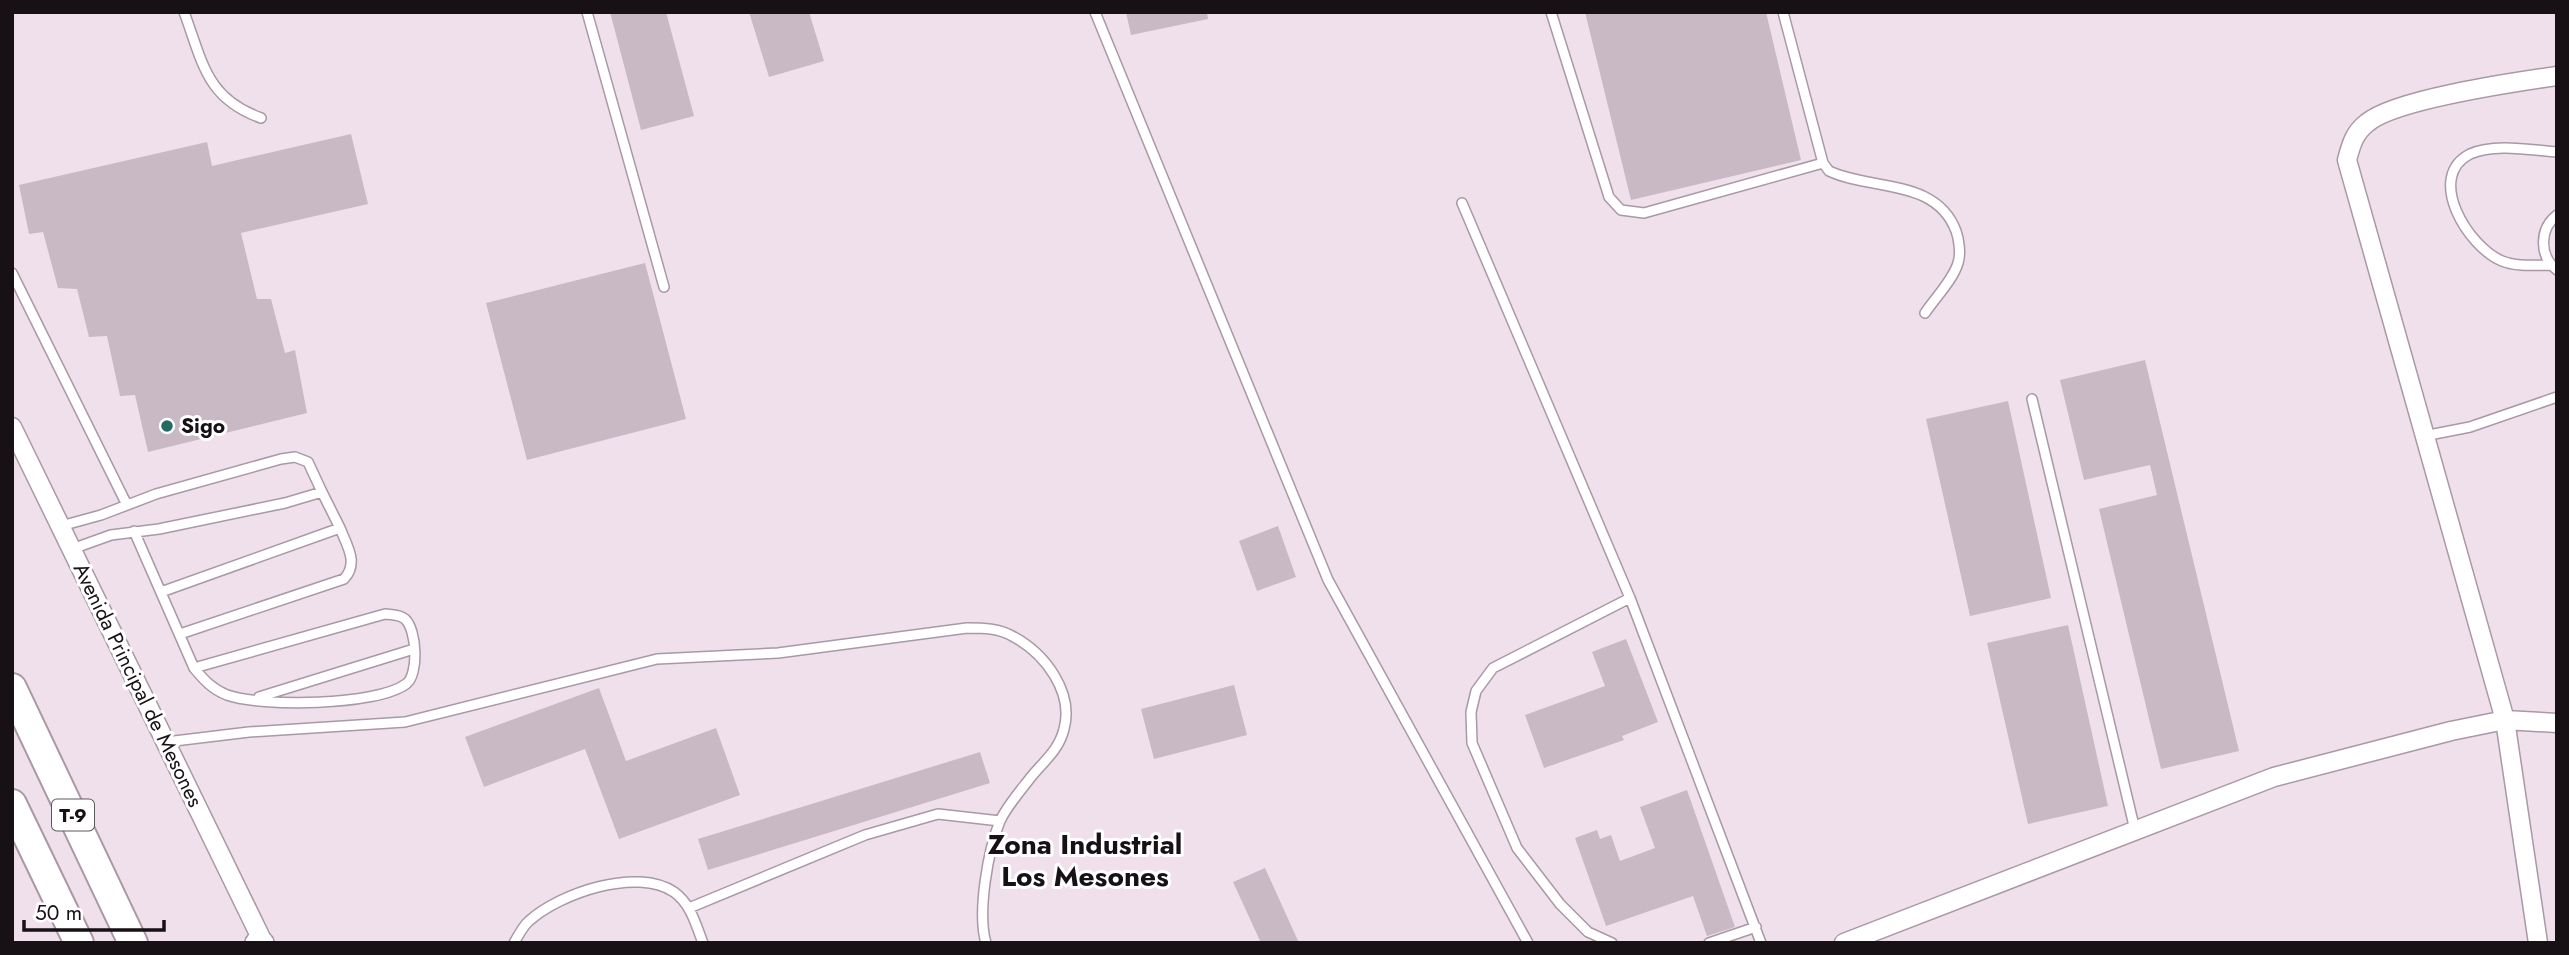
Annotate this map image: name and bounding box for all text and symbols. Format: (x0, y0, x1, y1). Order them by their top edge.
place label: Sigo (181, 411, 225, 441)
marker: Sigo (159, 418, 175, 434)
street label: Avenida Principal de Mesones (66, 558, 210, 812)
road number: T-9 (52, 800, 94, 830)
district label: Zona Industrial Los Mesones (988, 824, 1182, 897)
scale bar (24, 888, 164, 932)
text: 50 m (35, 898, 82, 928)

